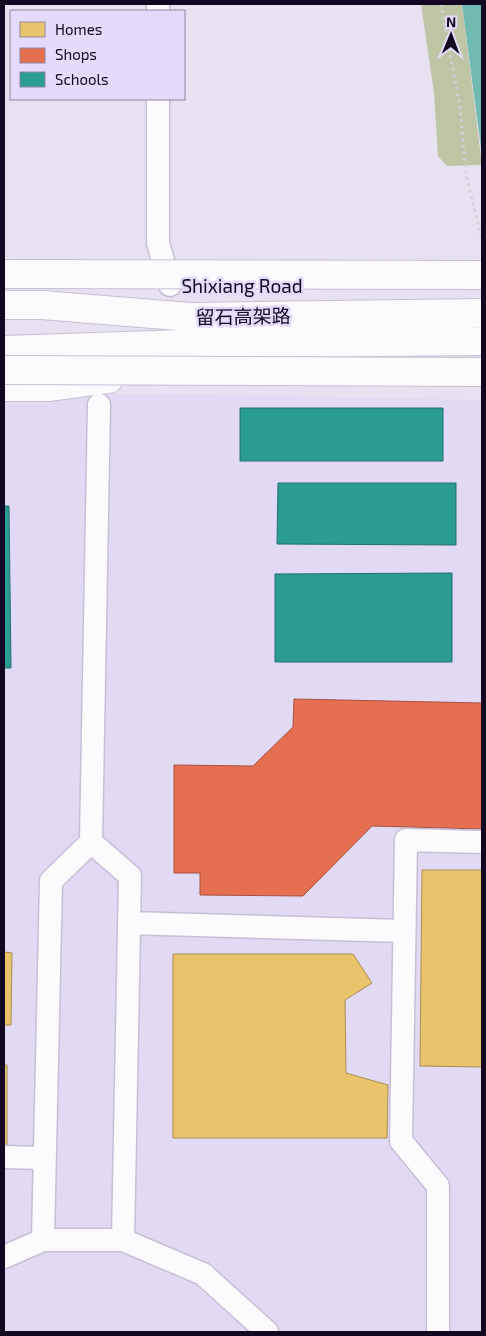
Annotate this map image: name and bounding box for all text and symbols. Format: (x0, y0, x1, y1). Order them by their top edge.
legend (10, 10, 185, 100)
north arrow (426, 10, 476, 60)
text: N (446, 13, 456, 30)
text: Homes (55, 20, 102, 38)
text: Shops (55, 45, 97, 63)
text: Schools (55, 70, 109, 88)
street label: Shixiang Road (181, 274, 303, 297)
street label: 留石高架路 (195, 304, 291, 328)

